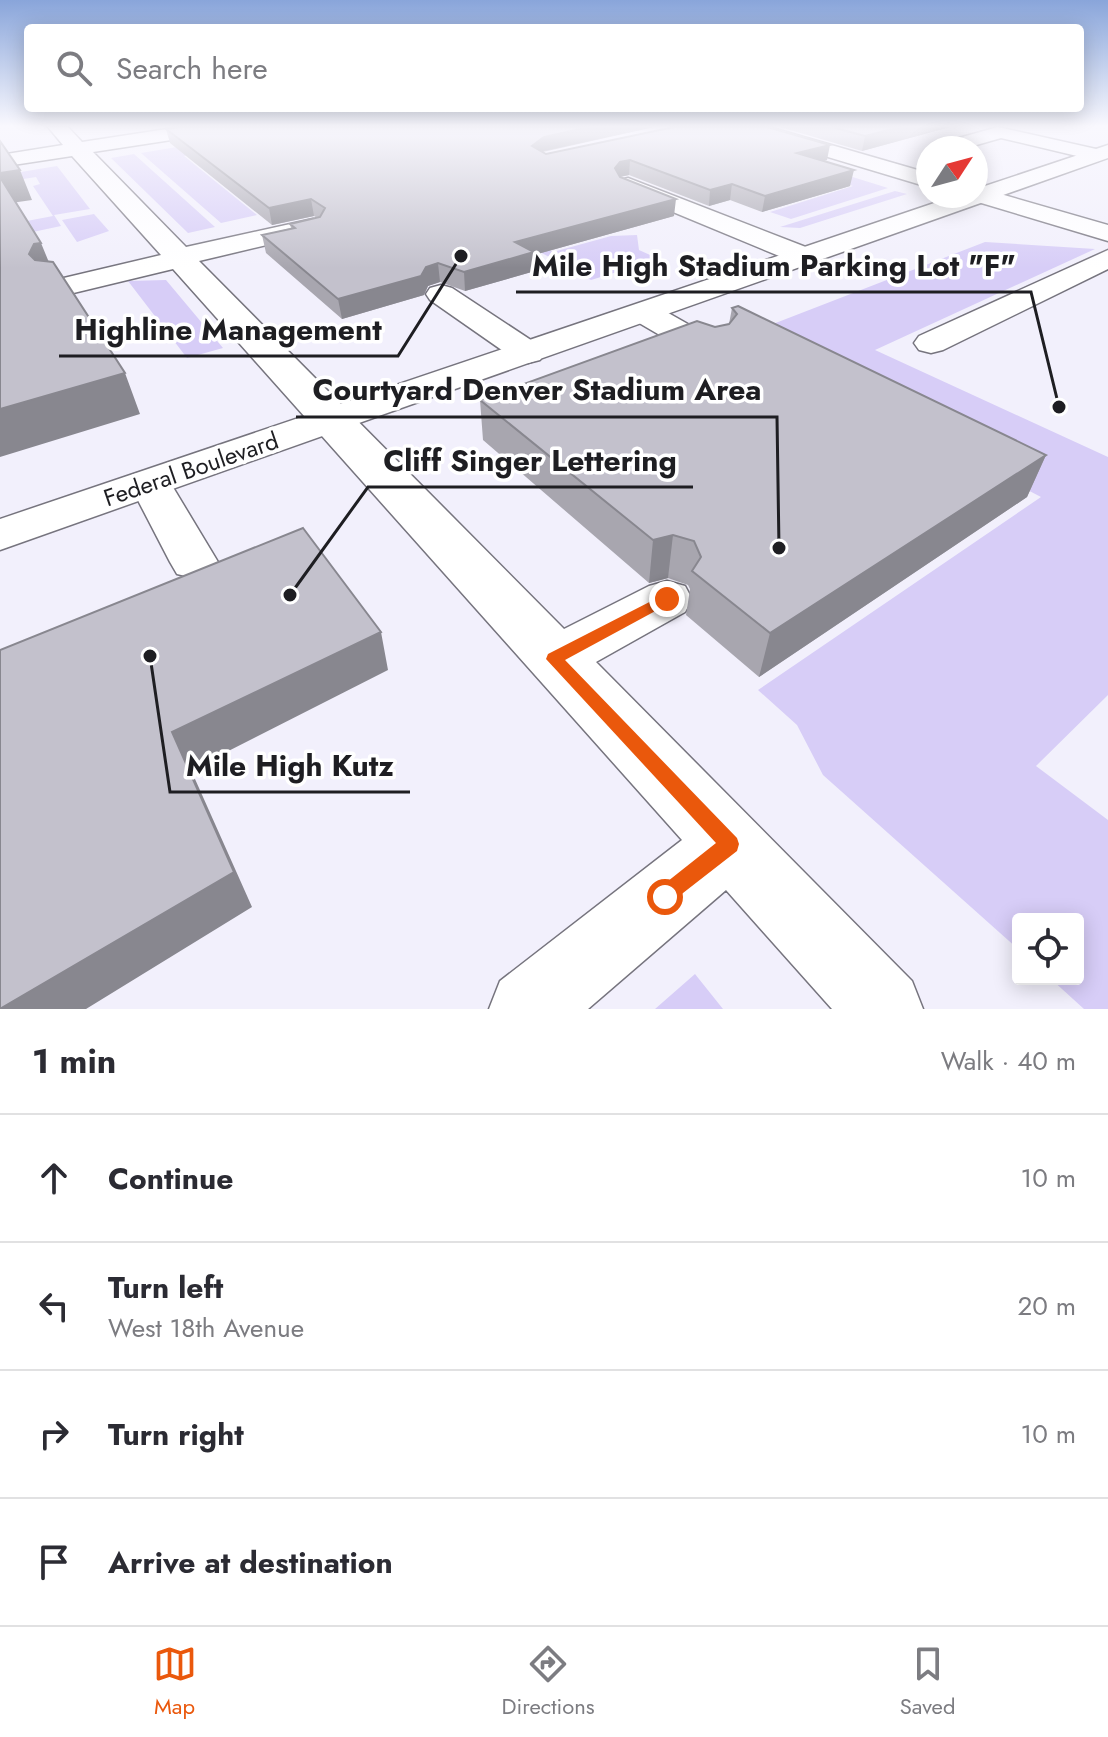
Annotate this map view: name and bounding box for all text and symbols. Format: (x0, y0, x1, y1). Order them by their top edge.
search box (24, 24, 1084, 112)
icon: search (52, 46, 96, 90)
text: Search here (116, 47, 268, 90)
north arrow (916, 136, 988, 208)
callout: Mile High Stadium Parking Lot "F" (516, 238, 1031, 292)
text: Mile High Stadium Parking Lot "F" (532, 244, 1016, 287)
callout: Highline Management (59, 302, 398, 356)
text: Highline Management (74, 308, 382, 351)
callout: Courtyard Denver Stadium Area (296, 363, 777, 417)
text: Courtyard Denver Stadium Area (312, 368, 762, 411)
street label: Federal Boulevard (99, 423, 283, 515)
callout: Cliff Singer Lettering (368, 433, 693, 487)
text: Cliff Singer Lettering (383, 439, 677, 482)
route end (649, 581, 685, 617)
callout: Mile High Kutz (170, 738, 410, 792)
text: Mile High Kutz (186, 744, 394, 787)
route start (647, 879, 683, 915)
map controls (1012, 913, 1084, 985)
button: locate (1012, 913, 1084, 985)
text: 1 min (32, 1037, 116, 1086)
text: Walk · 40 m (941, 1042, 1076, 1080)
icon: ahead (32, 1156, 76, 1200)
text: Continue (108, 1157, 234, 1200)
text: 10 m (1021, 1159, 1076, 1197)
text: Turn left (108, 1266, 223, 1309)
icon: left (32, 1284, 76, 1328)
text: 20 m (1018, 1287, 1076, 1325)
text: West 18th Avenue (108, 1309, 304, 1347)
icon: right (32, 1412, 76, 1456)
text: Turn right (108, 1413, 244, 1456)
text: 10 m (1021, 1415, 1076, 1453)
icon: arrive (32, 1540, 76, 1584)
text: Arrive at destination (108, 1541, 393, 1584)
tab: Map (153, 1642, 197, 1722)
tab: Directions (502, 1642, 595, 1722)
tab: Saved (900, 1642, 955, 1722)

